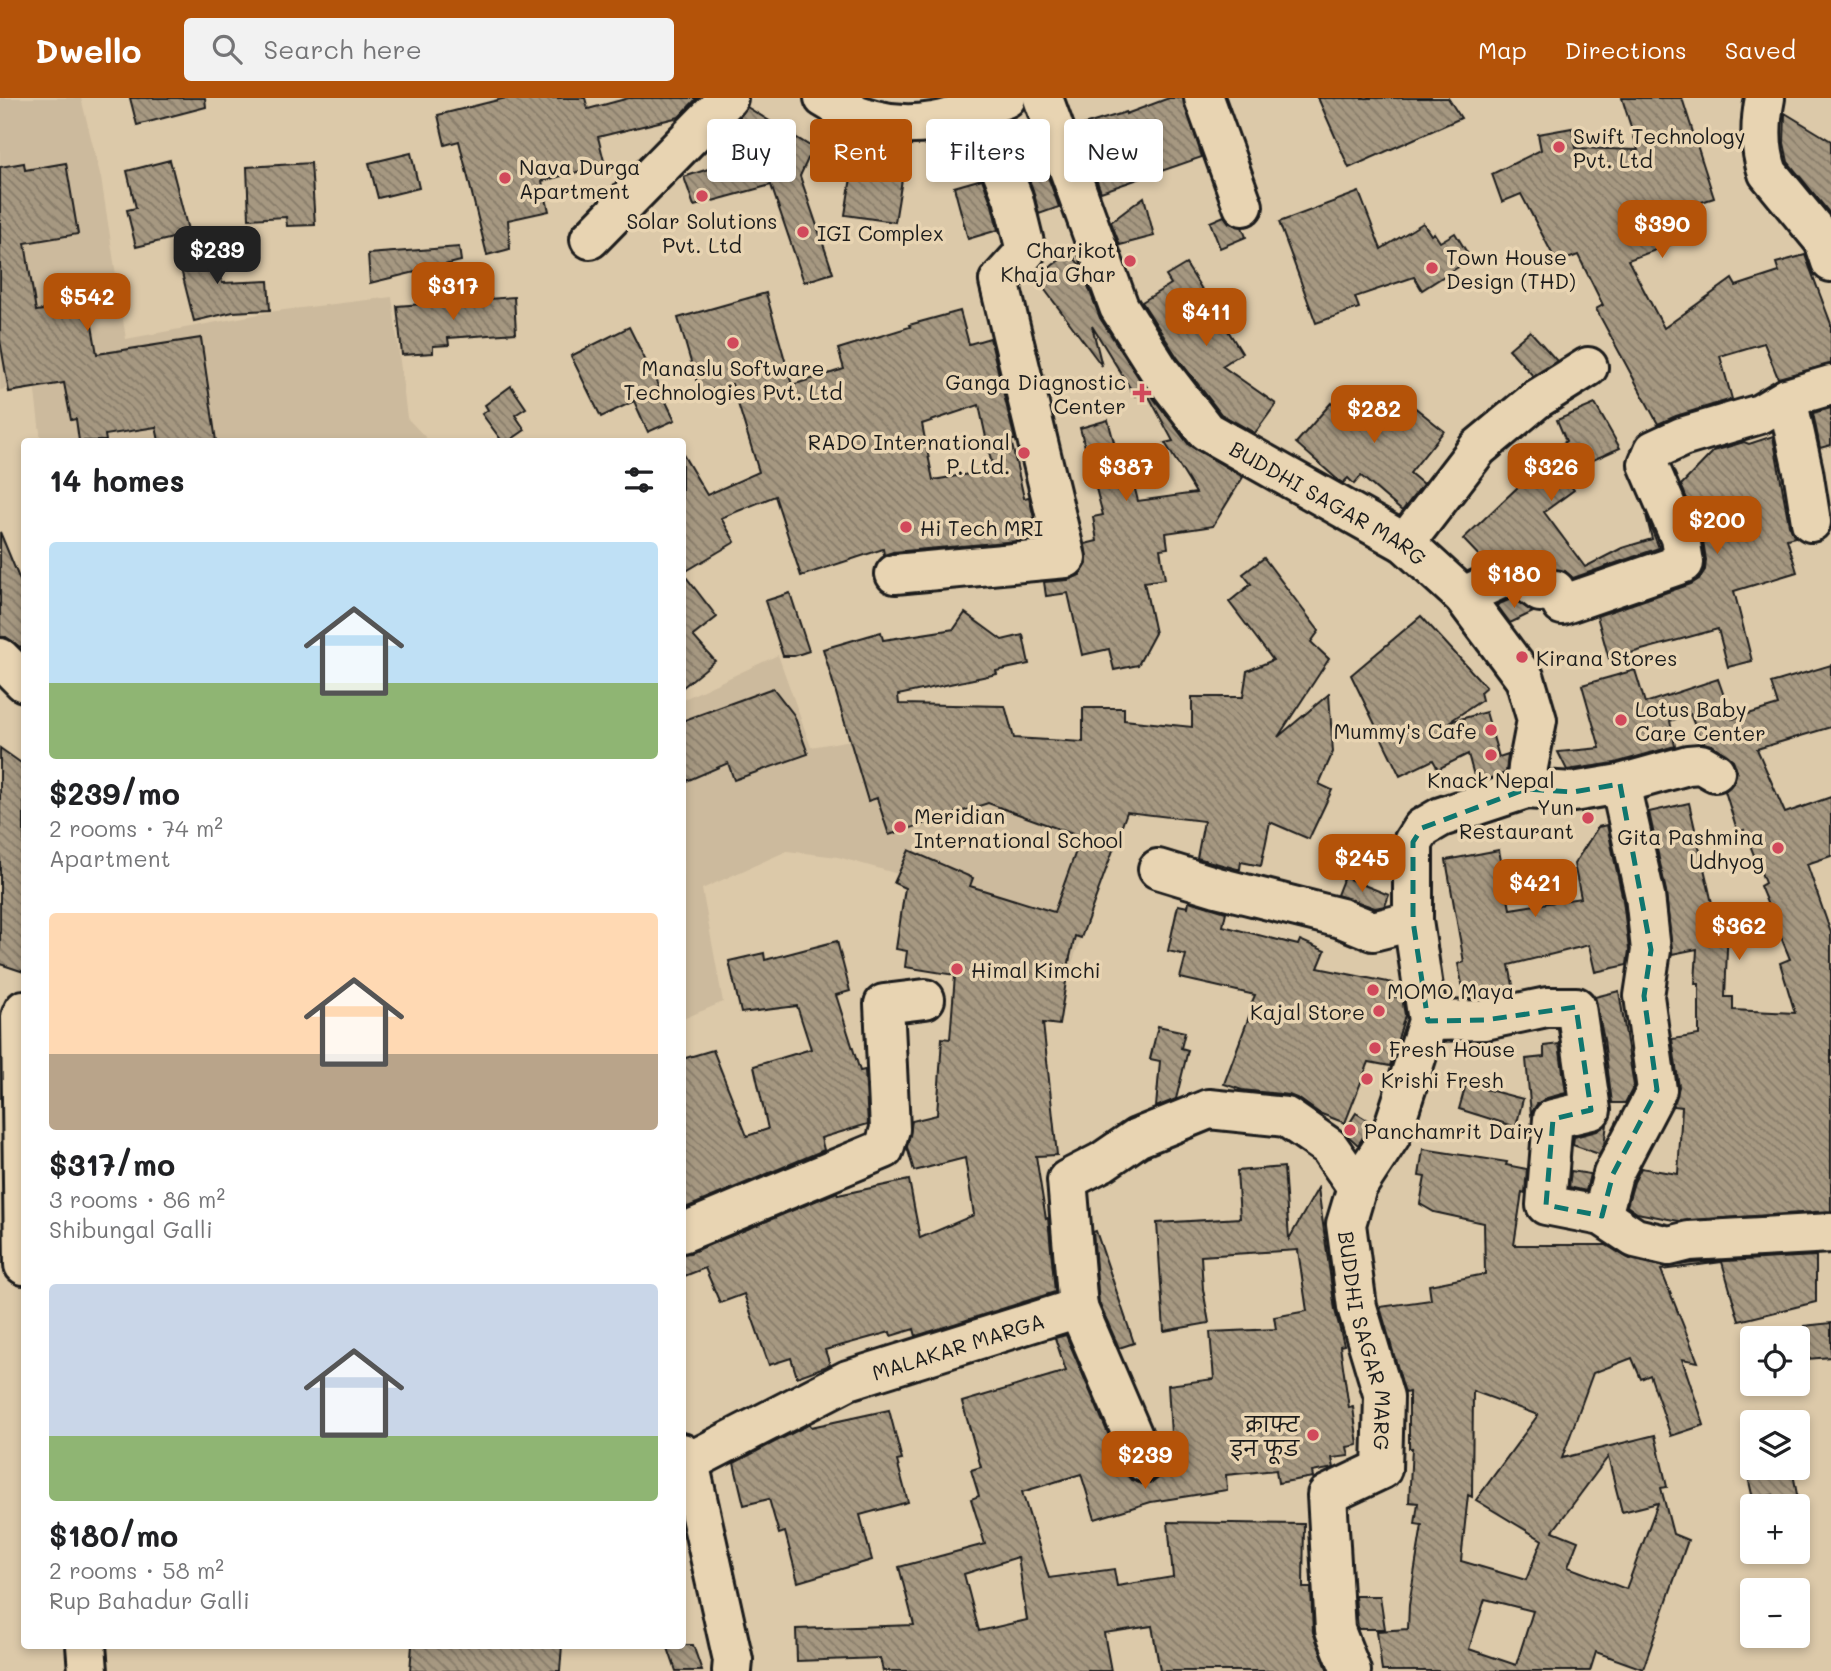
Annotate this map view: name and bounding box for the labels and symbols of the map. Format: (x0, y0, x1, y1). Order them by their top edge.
place label: Swift Technology Pvt. Ltd (1573, 122, 1746, 173)
marker: Swift Technology Pvt. Ltd (1551, 139, 1567, 155)
place label: Nava Durga Apartment (519, 153, 640, 204)
marker: Nava Durga Apartment (497, 170, 513, 186)
marker: Solar Solutions Pvt. Ltd (694, 188, 710, 204)
pin: $390 (1621, 200, 1703, 260)
place label: Solar Solutions Pvt. Ltd (627, 207, 777, 258)
place label: IGI Complex (817, 219, 944, 246)
marker: IGI Complex (795, 224, 811, 240)
pin: $239 (176, 226, 258, 286)
place label: Charikot Khaja Ghar (1000, 236, 1116, 287)
place label: Town House Design (THD) (1446, 243, 1576, 294)
marker: Charikot Khaja Ghar (1122, 253, 1138, 269)
marker: Town House Design (THD) (1424, 260, 1440, 276)
pin: $317 (412, 262, 494, 322)
pin: $542 (46, 274, 128, 333)
pin: $411 (1165, 288, 1247, 348)
marker: Manaslu Software Technologies Pvt. Ltd (725, 335, 741, 351)
place label: Manaslu Software Technologies Pvt. Ltd (624, 354, 842, 405)
place label: Ganga Diagnostic Center (945, 368, 1126, 419)
marker: Ganga Diagnostic Center (1132, 383, 1152, 403)
pin: $282 (1333, 386, 1415, 445)
place label: RADO International P. Ltd. (808, 428, 1010, 479)
street label: BUDDHI SAGAR MARG (1226, 434, 1433, 570)
pin: $387 (1085, 444, 1167, 503)
pin: $326 (1510, 444, 1592, 503)
marker: RADO International P. Ltd. (1016, 445, 1032, 461)
pin: $200 (1676, 496, 1758, 556)
place label: Hi Tech MRI (920, 514, 1043, 541)
marker: Hi Tech MRI (898, 519, 914, 535)
pin: $180 (1473, 550, 1555, 610)
place label: Kirana Stores (1536, 644, 1678, 671)
marker: Kirana Stores (1514, 649, 1530, 665)
place label: Lotus Baby Care Center (1635, 695, 1766, 746)
marker: Lotus Baby Care Center (1613, 712, 1629, 728)
place label: Mummy's Cafe (1334, 717, 1477, 744)
marker: Mummy's Cafe (1483, 722, 1499, 738)
marker: Knack Nepal (1483, 747, 1499, 763)
place label: Knack Nepal (1427, 766, 1555, 793)
place label: Yun Restaurant (1459, 793, 1574, 844)
place label: Meridian International School (914, 802, 1123, 853)
marker: Yun Restaurant (1580, 810, 1596, 826)
marker: Meridian International School (892, 819, 908, 835)
place label: Gita Pashmina Udhyog (1617, 823, 1764, 874)
pin: $245 (1321, 834, 1403, 894)
marker: Gita Pashmina Udhyog (1770, 840, 1786, 856)
pin: $421 (1494, 860, 1576, 919)
pin: $362 (1698, 902, 1780, 962)
place label: Himal Kimchi (971, 956, 1101, 983)
marker: Himal Kimchi (949, 961, 965, 977)
place label: MOMO Maya (1387, 977, 1514, 1004)
marker: MOMO Maya (1365, 982, 1381, 998)
place label: Kajal Store (1250, 998, 1365, 1025)
marker: Kajal Store (1371, 1003, 1387, 1019)
place label: Fresh House (1389, 1035, 1515, 1062)
marker: Fresh House (1367, 1040, 1383, 1056)
place label: Krishi Fresh (1381, 1066, 1503, 1093)
marker: Krishi Fresh (1359, 1071, 1375, 1087)
place label: Panchamrit Dairy (1364, 1117, 1544, 1144)
marker: Panchamrit Dairy (1342, 1122, 1358, 1138)
street label: BUDDHI SAGAR MARG (1334, 1229, 1398, 1451)
street label: MALAKAR MARGA (868, 1306, 1047, 1385)
place label: क्राफ्ट इन फूड (1230, 1410, 1300, 1465)
marker: क्राफ्ट इन फूड (1305, 1427, 1321, 1443)
pin: $239 (1104, 1432, 1186, 1491)

